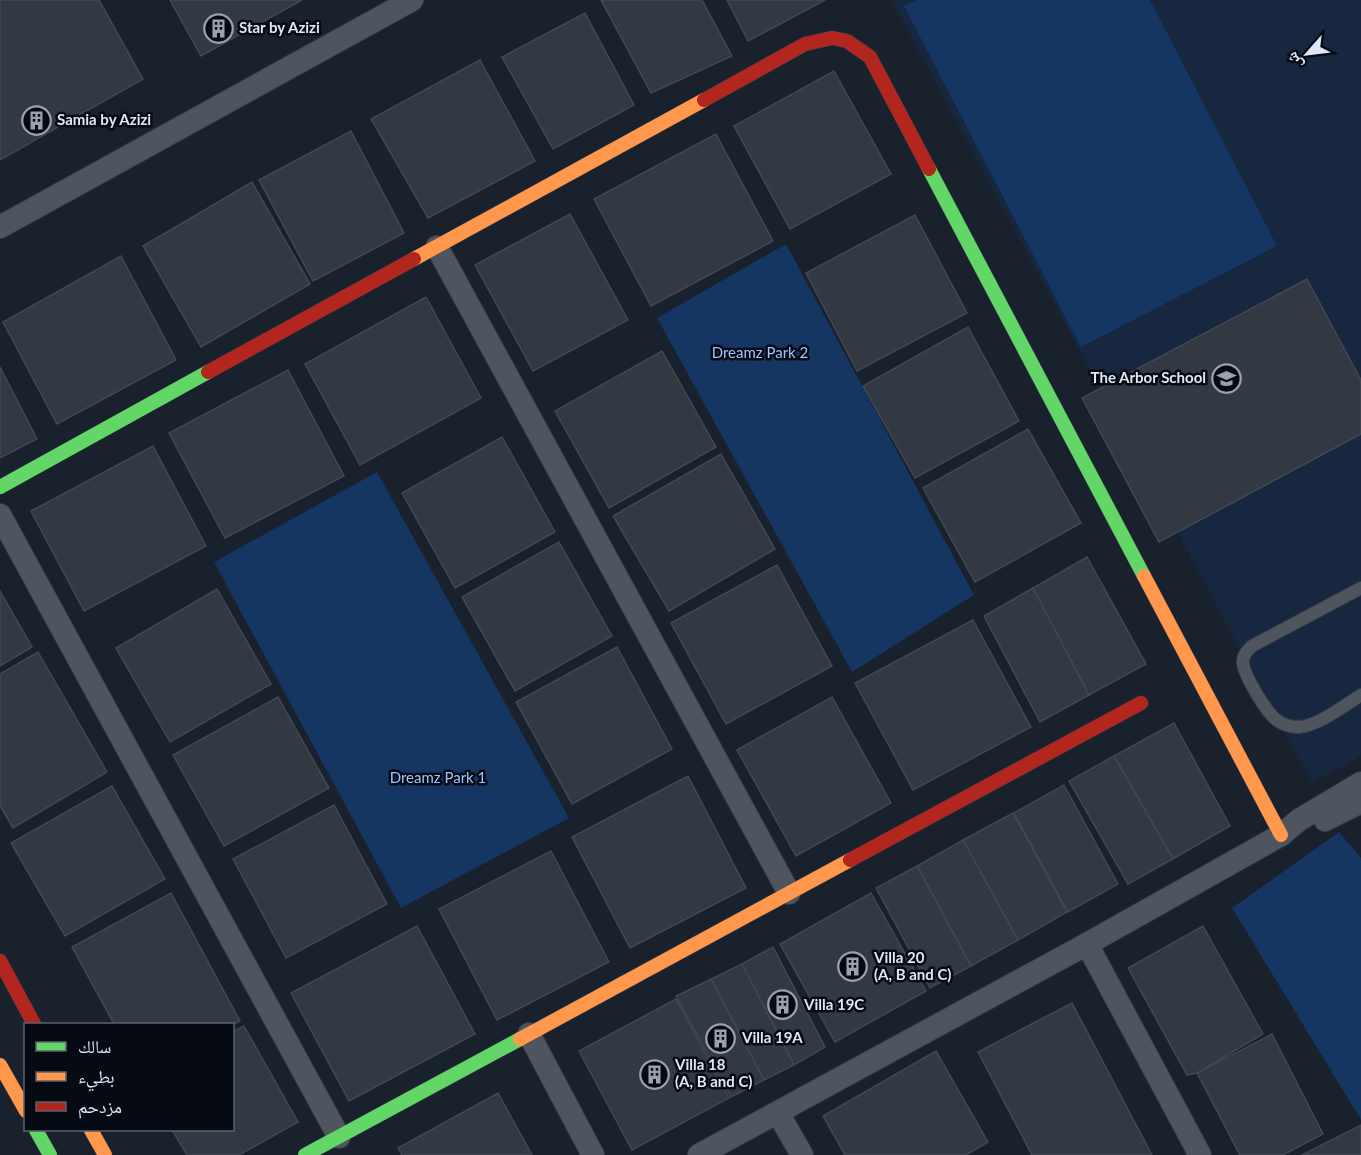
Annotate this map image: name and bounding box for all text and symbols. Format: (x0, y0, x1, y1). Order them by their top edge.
building icon: Star by Azizi (202, 12, 234, 44)
place label: Star by Azizi (239, 18, 320, 36)
north arrow (1277, 24, 1337, 84)
text: ش (1281, 49, 1307, 73)
building icon: Samia by Azizi (20, 104, 52, 136)
place label: Samia by Azizi (57, 110, 151, 128)
park label: Dreamz Park 2 (712, 343, 808, 361)
school or university icon: The Arbor School (1211, 362, 1243, 394)
place label: The Arbor School (1091, 368, 1206, 386)
park label: Dreamz Park 1 (390, 768, 486, 786)
place label: Villa 20 (A, B and C) (873, 948, 951, 983)
building icon: Villa 20 (A, B and C) (837, 951, 869, 983)
building icon: Villa 19C (767, 989, 799, 1021)
place label: Villa 19C (803, 995, 864, 1013)
building icon: Villa 19A (705, 1022, 737, 1054)
legend (24, 1023, 234, 1131)
place label: Villa 19A (741, 1028, 803, 1046)
text: سالك (78, 1035, 111, 1057)
place label: Villa 18 (A, B and C) (674, 1055, 752, 1090)
building icon: Villa 18 (A, B and C) (638, 1058, 670, 1090)
text: بطيء (78, 1065, 115, 1092)
text: مزدحم (78, 1095, 122, 1119)

